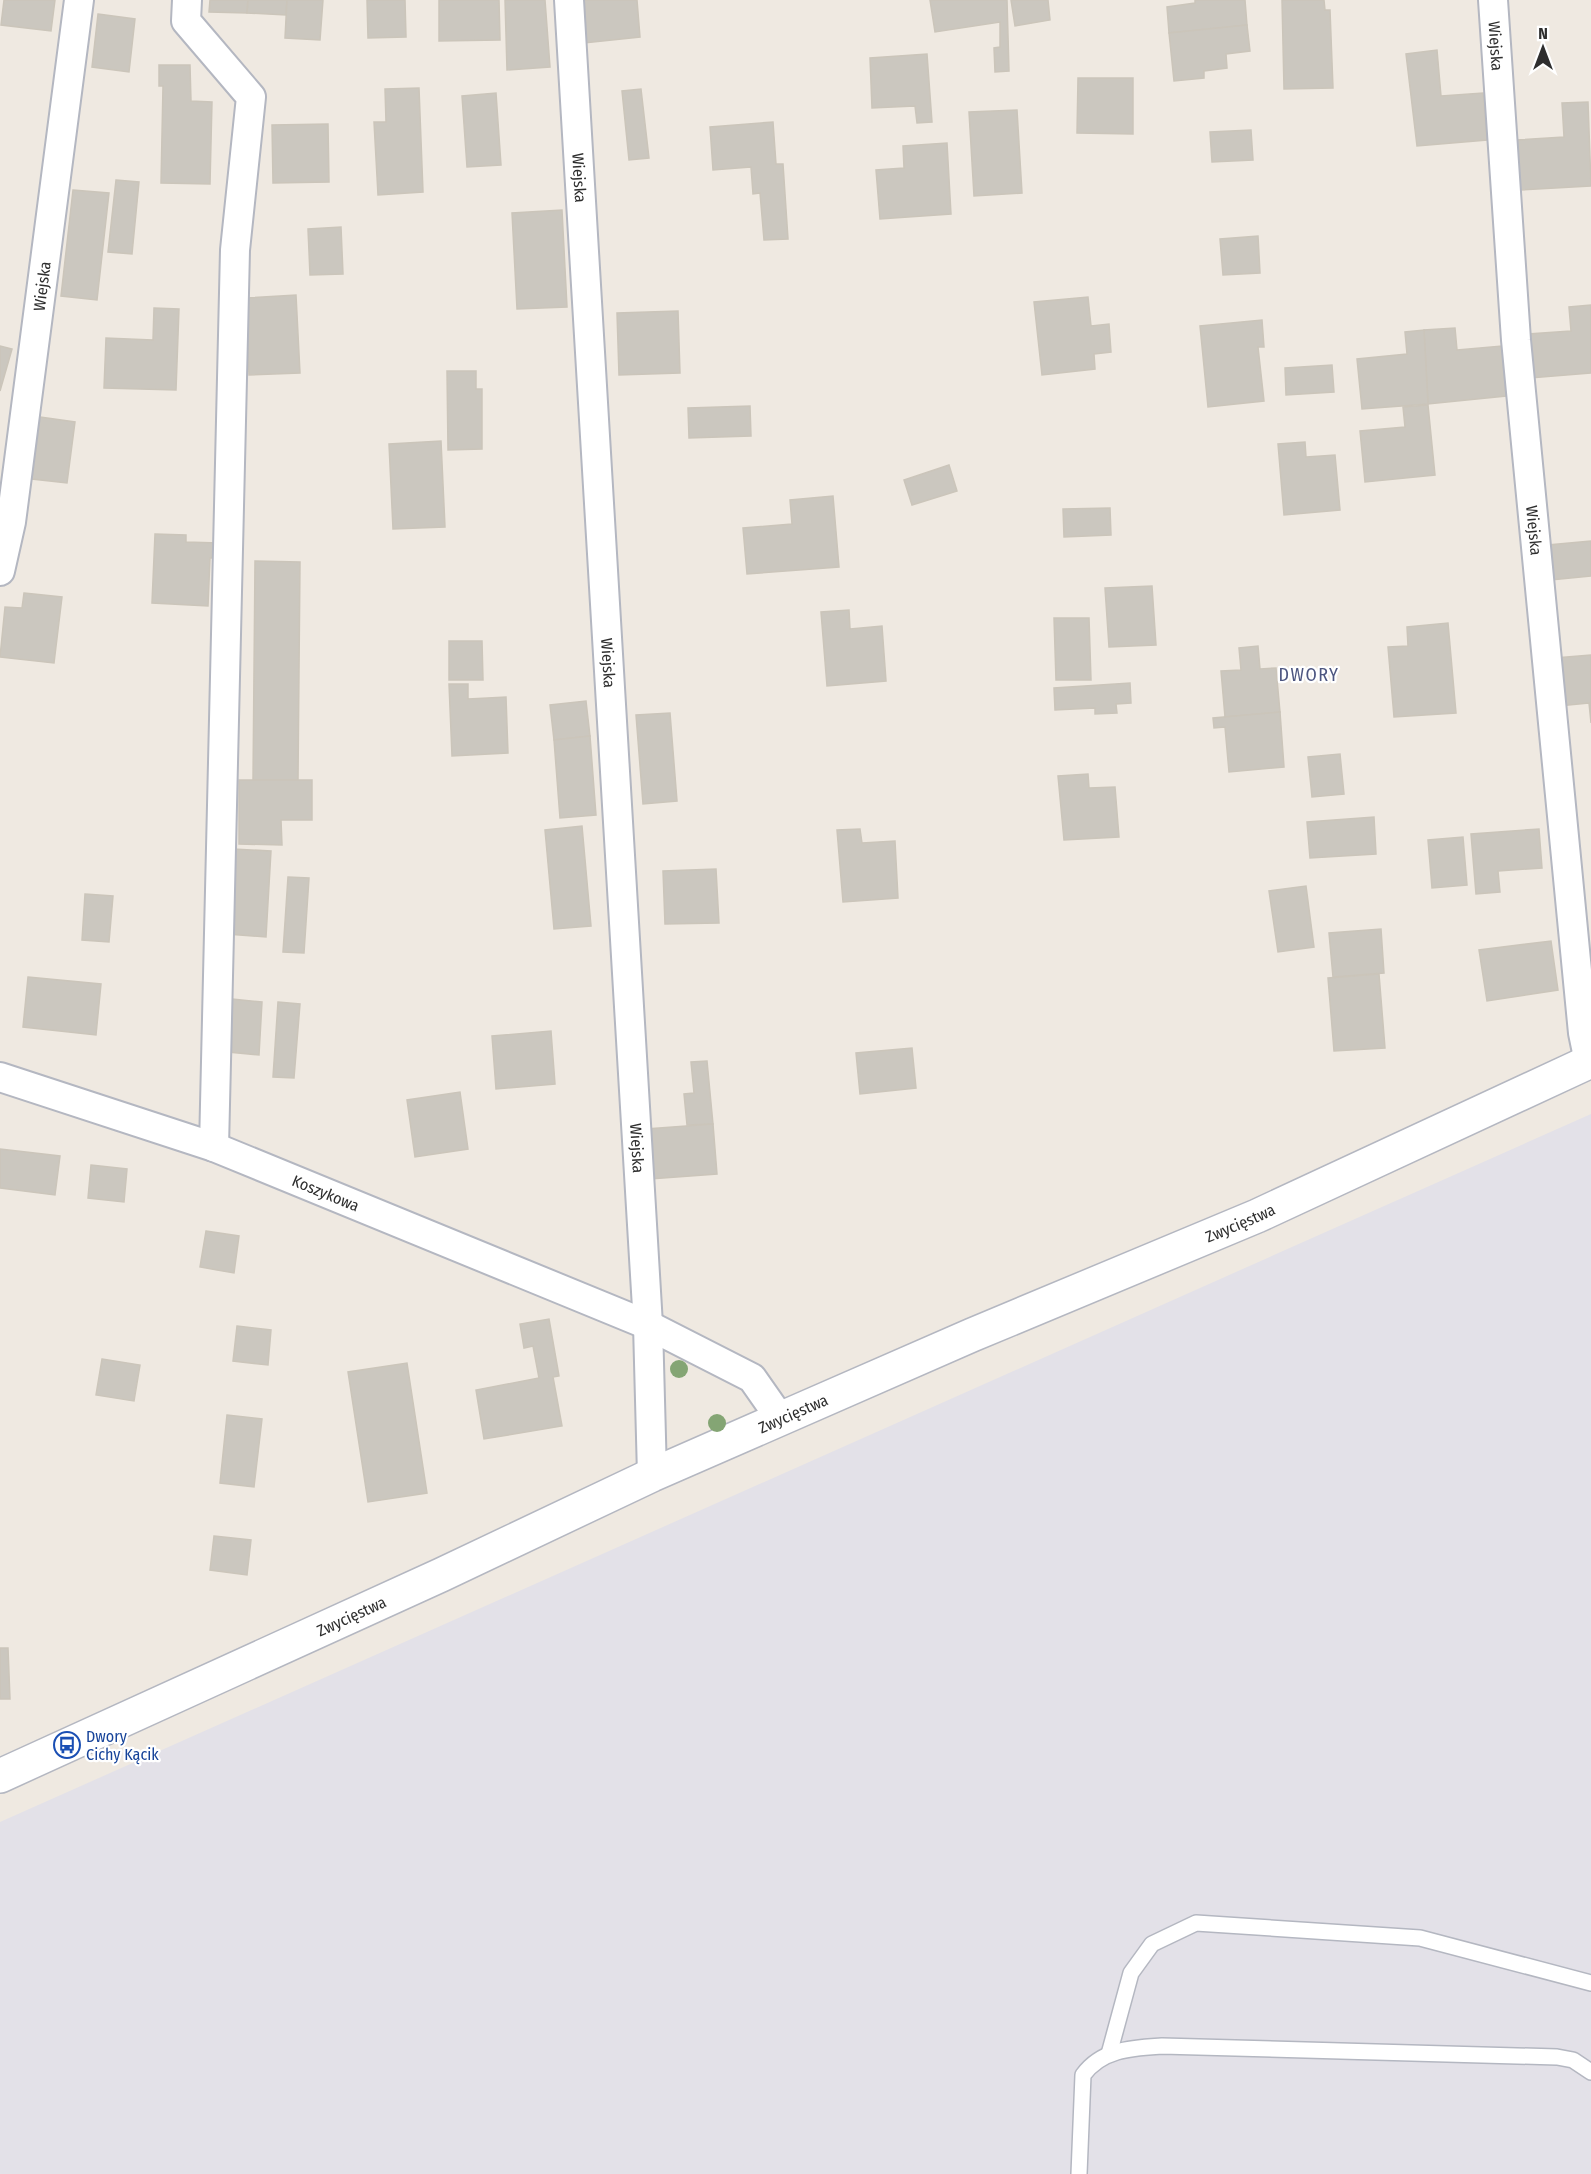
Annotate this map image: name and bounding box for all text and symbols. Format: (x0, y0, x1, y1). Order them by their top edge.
north arrow (1513, 18, 1573, 78)
street label: Wiejska (1485, 20, 1507, 72)
text: N (1538, 24, 1548, 43)
street label: Wiejska (569, 152, 591, 203)
street label: Wiejska (29, 260, 54, 312)
street label: Wiejska (1523, 505, 1546, 556)
street label: Wiejska (598, 637, 619, 688)
district label: DWORY (1278, 664, 1340, 686)
street label: Wiejska (626, 1122, 648, 1174)
street label: Koszykowa (289, 1171, 362, 1215)
street label: Zwycięstwa (1202, 1199, 1278, 1246)
street label: Zwycięstwa (755, 1390, 831, 1437)
street label: Zwycięstwa (314, 1592, 389, 1640)
place label: Dwory Cichy Kącik (86, 1727, 159, 1765)
bus stop icon: Dwory Cichy Kącik (52, 1730, 82, 1760)

